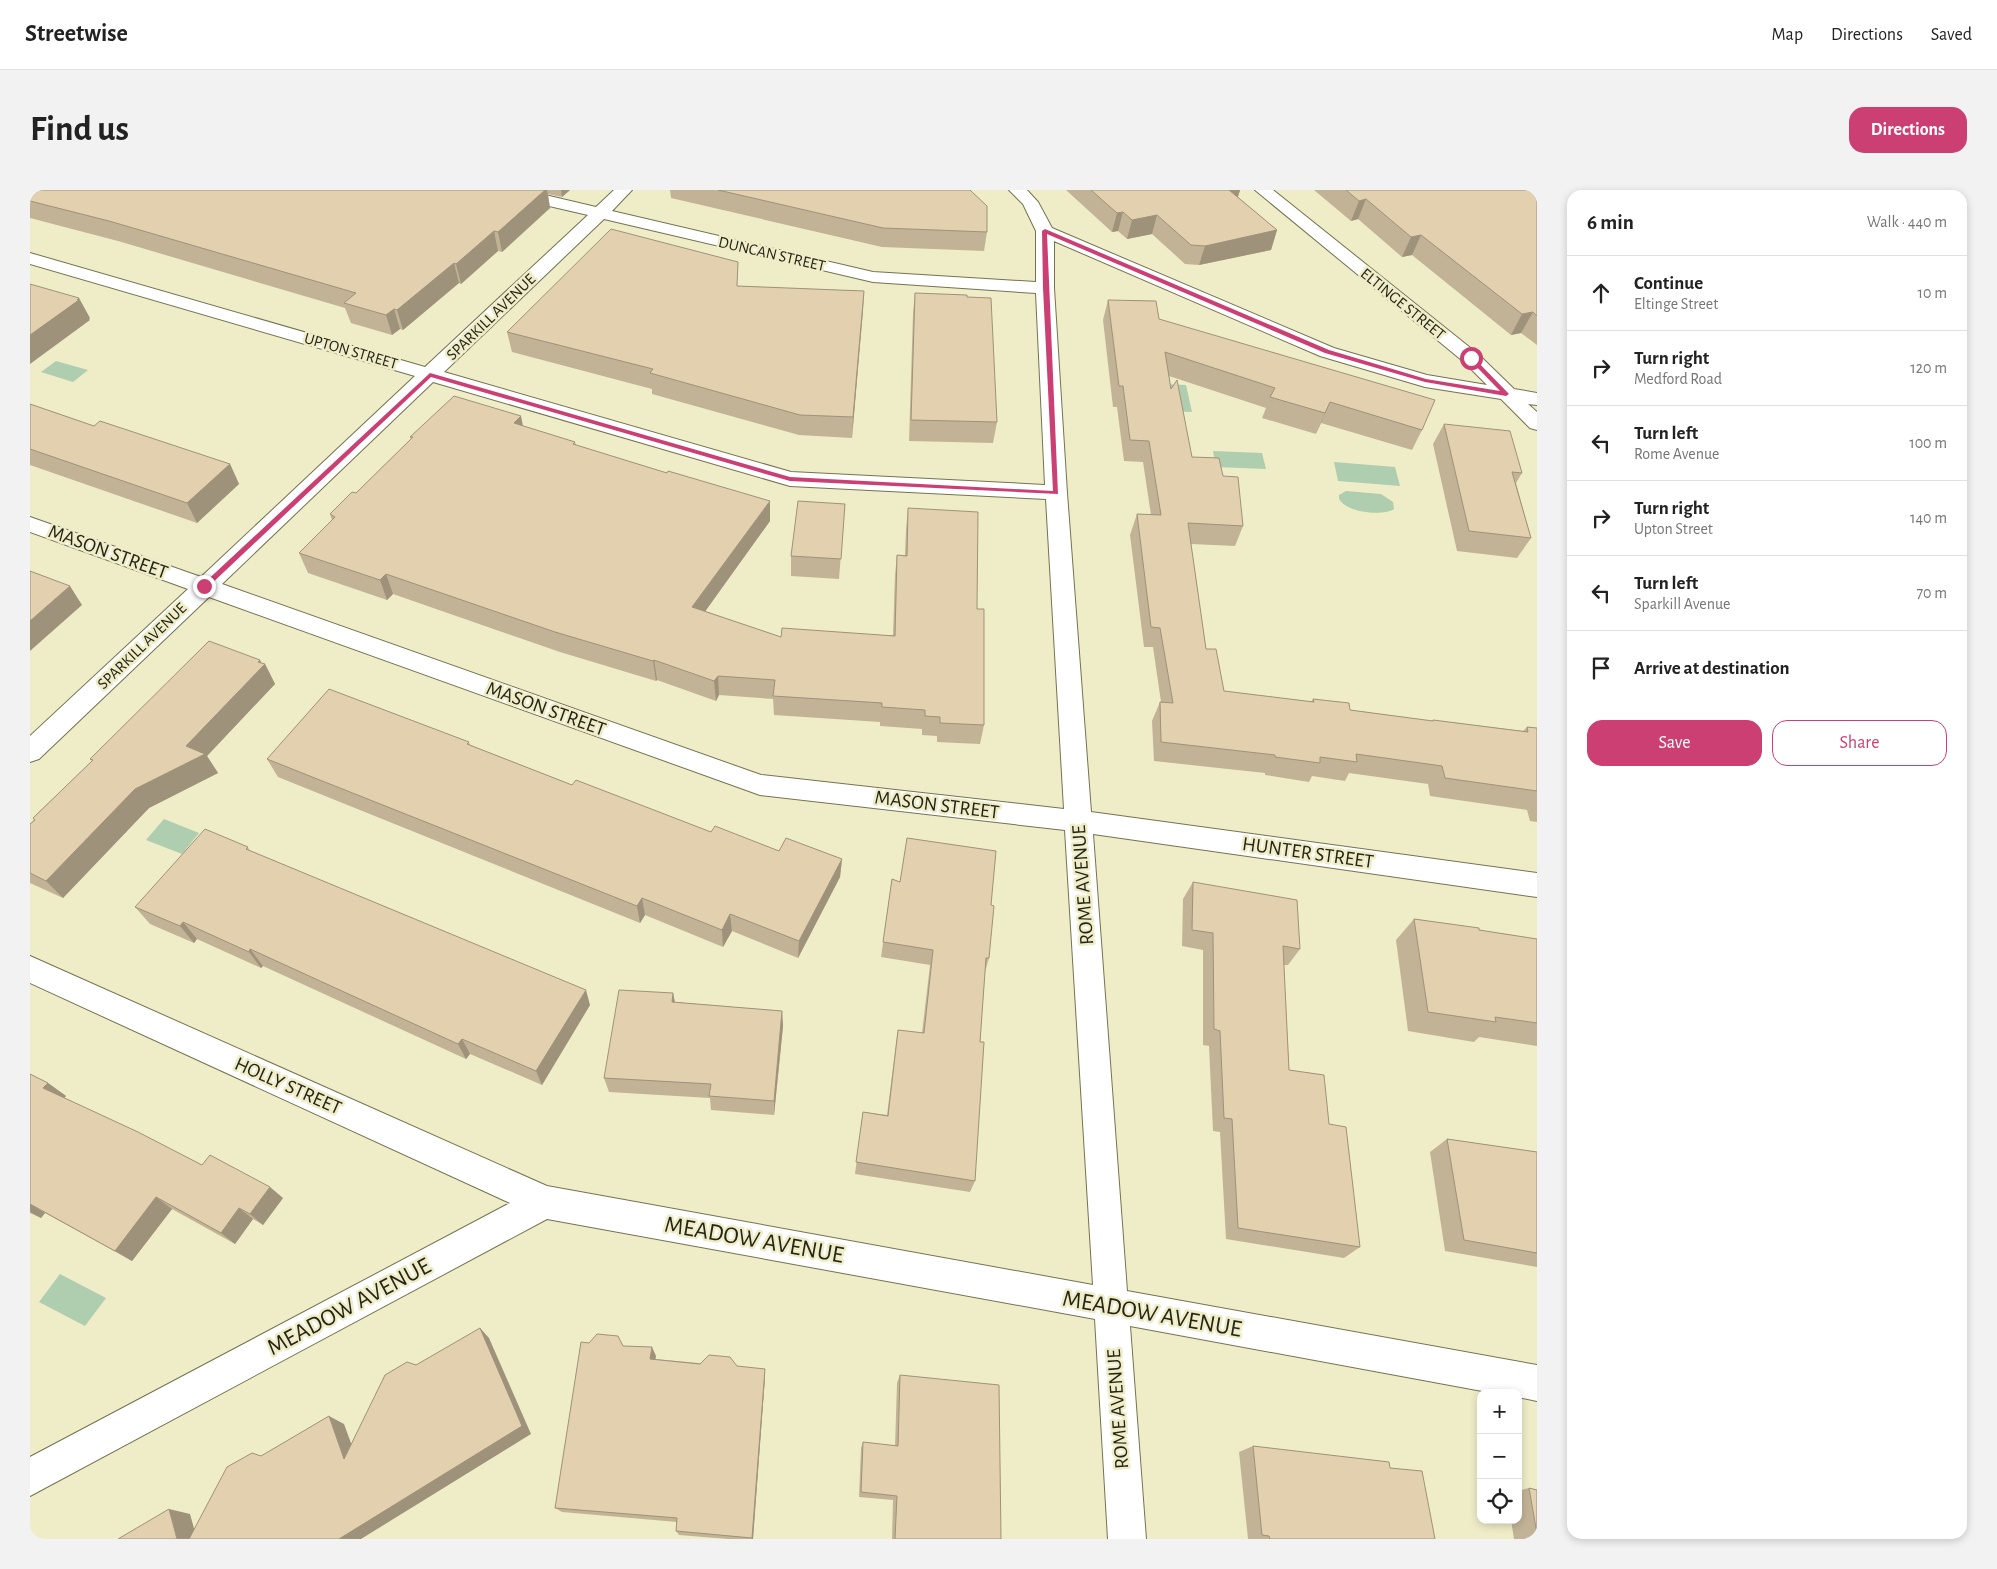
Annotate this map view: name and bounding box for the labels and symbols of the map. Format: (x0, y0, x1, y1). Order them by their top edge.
street label: DUNCAN STREET (717, 234, 827, 274)
street label: ELTINGE STREET (1358, 265, 1448, 343)
street label: SPARKILL AVENUE (444, 271, 539, 363)
street label: UPTON STREET (302, 330, 400, 372)
route start (1460, 347, 1483, 370)
street label: MASON STREET (46, 521, 171, 583)
route end (193, 575, 216, 598)
street label: SPARKILL AVENUE (95, 600, 190, 692)
street label: MASON STREET (484, 678, 609, 740)
street label: MASON STREET (873, 787, 1001, 823)
street label: ROME AVENUE (1069, 824, 1097, 946)
street label: HUNTER STREET (1241, 834, 1375, 872)
street label: HOLLY STREET (232, 1054, 345, 1119)
street label: MEADOW AVENUE (663, 1212, 846, 1268)
street label: MEADOW AVENUE (263, 1254, 435, 1360)
street label: MEADOW AVENUE (1061, 1286, 1244, 1342)
street label: ROME AVENUE (1104, 1348, 1132, 1470)

